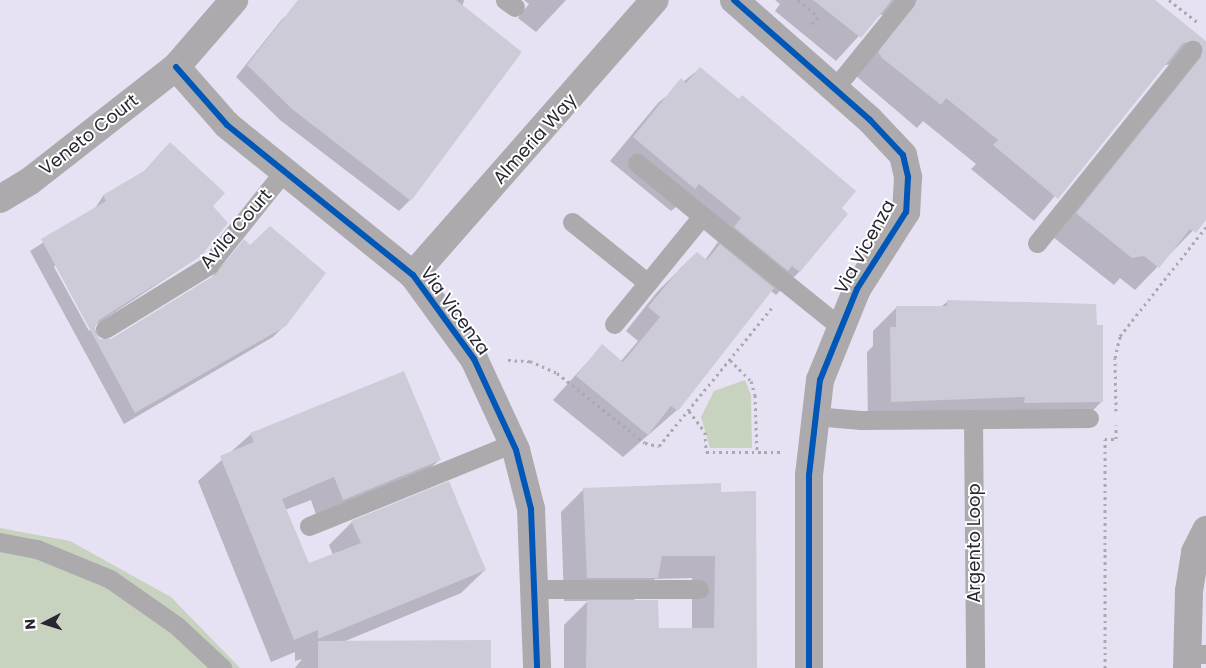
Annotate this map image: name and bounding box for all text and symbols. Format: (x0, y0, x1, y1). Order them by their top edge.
street label: Almeria Way (489, 89, 581, 189)
street label: Veneto Court (35, 90, 143, 180)
street label: Avila Court (196, 185, 276, 273)
street label: Via Vicenza (830, 196, 900, 298)
street label: Via Vicenza (416, 263, 494, 359)
street label: Argento Loop (963, 483, 985, 603)
north arrow (20, 598, 70, 648)
text: N (20, 618, 40, 630)

